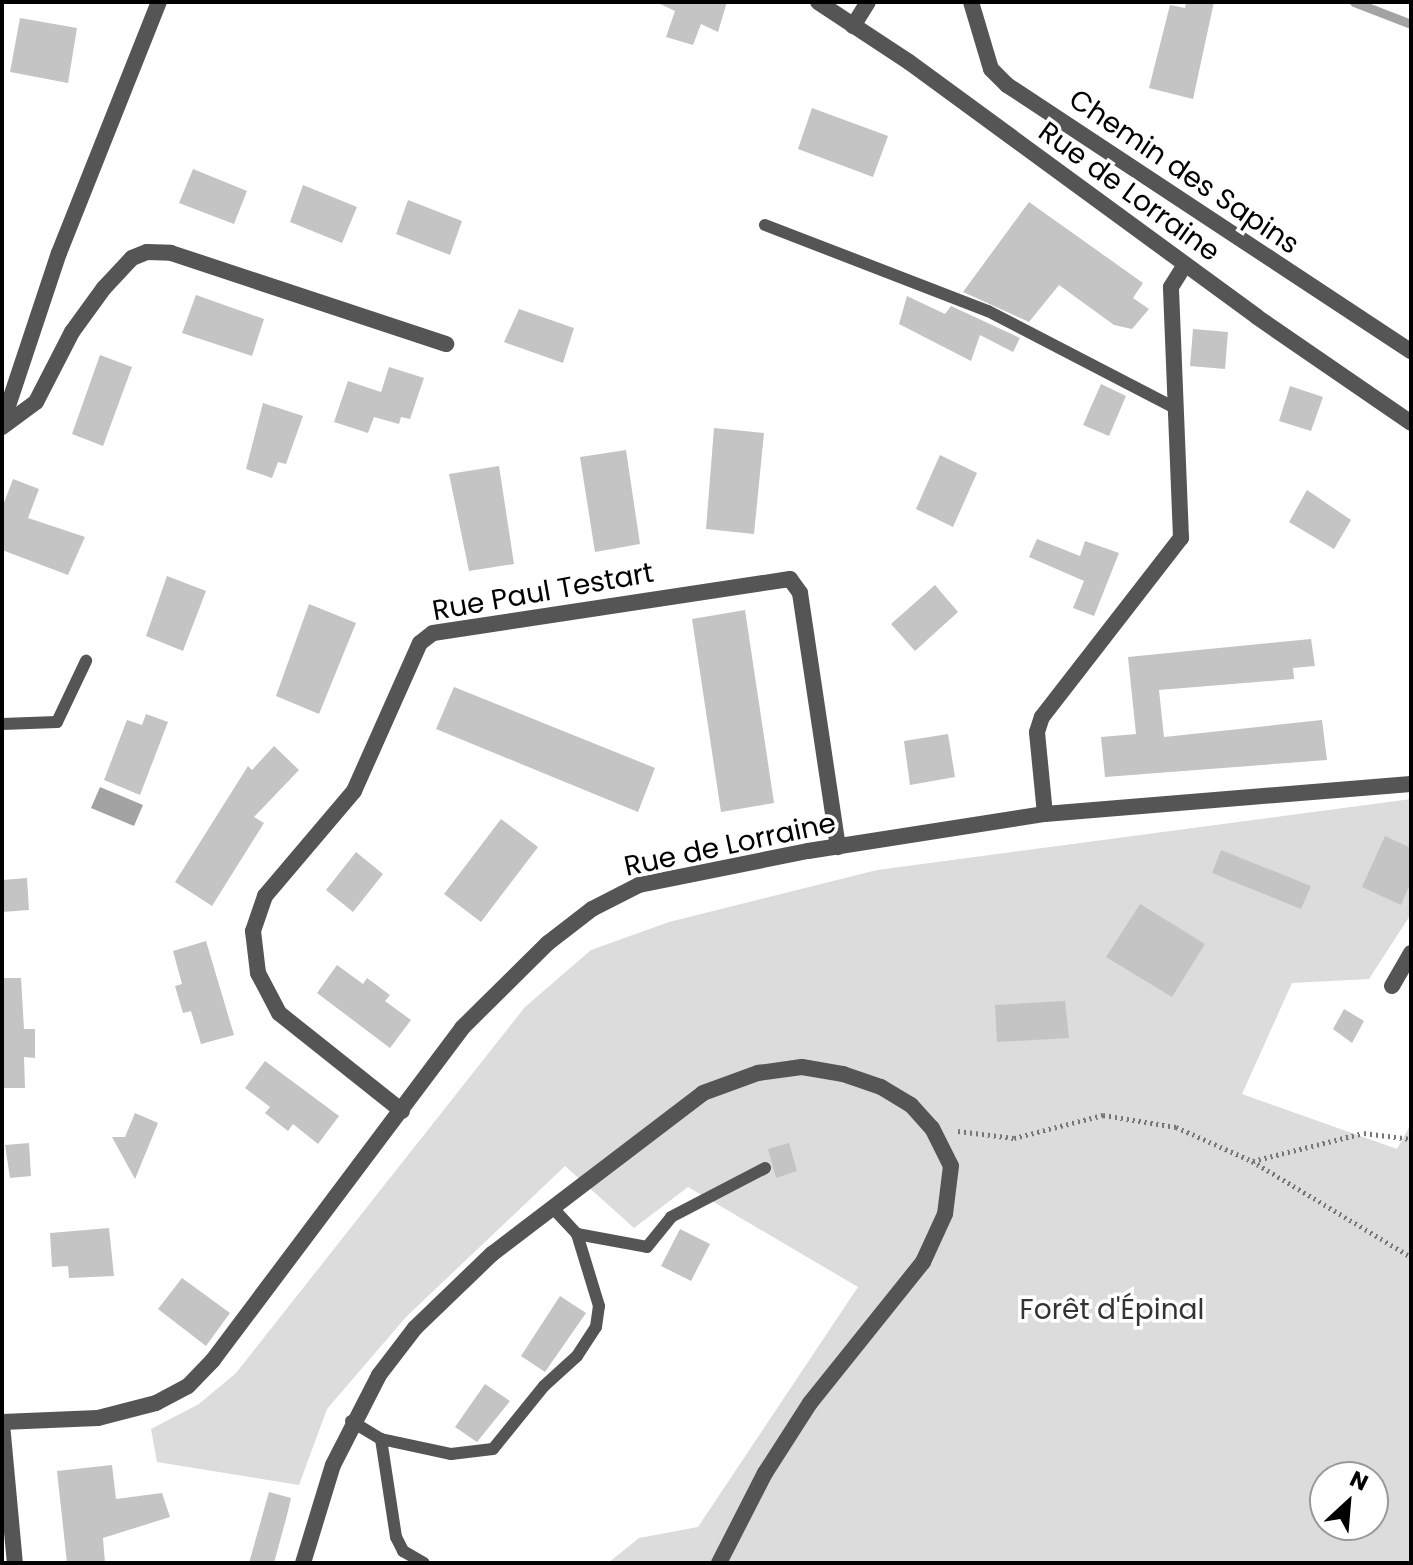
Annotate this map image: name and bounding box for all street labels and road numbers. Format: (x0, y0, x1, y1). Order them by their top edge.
street label: Chemin des Sapins (1063, 83, 1305, 261)
street label: Rue de Lorraine (1032, 115, 1226, 269)
street label: Rue Paul Testart (430, 556, 656, 628)
street label: Rue de Lorraine (621, 806, 839, 884)

